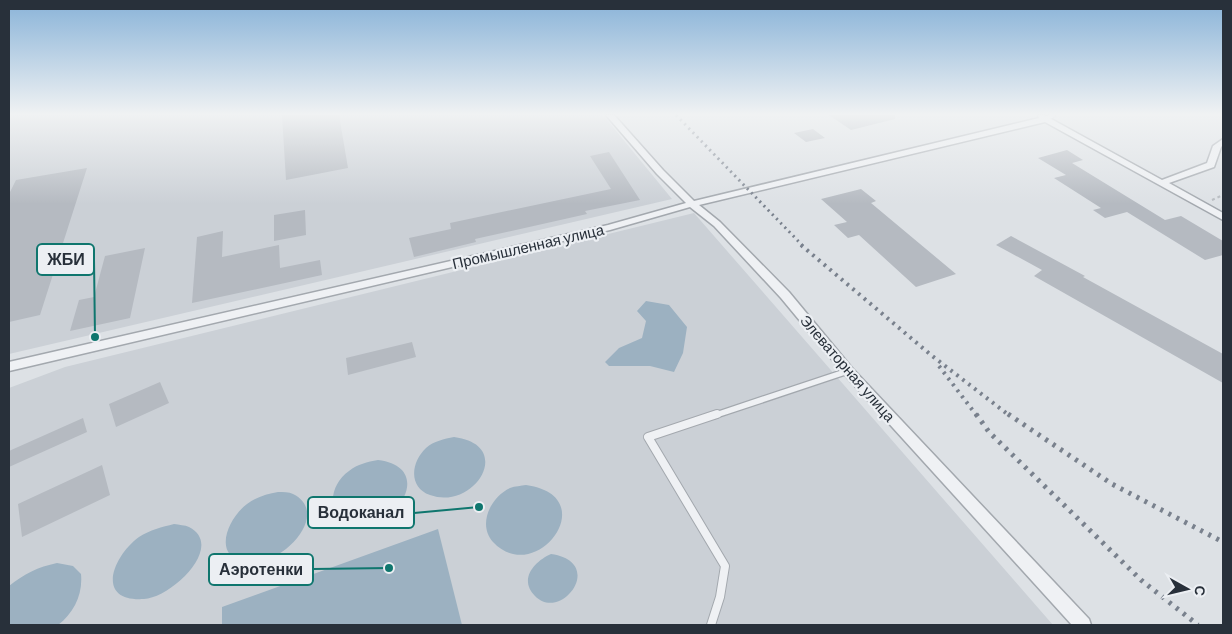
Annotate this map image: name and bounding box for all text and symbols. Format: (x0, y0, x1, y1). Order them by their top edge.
street label: Промышленная улица (450, 220, 606, 272)
callout: ЖБИ (37, 244, 94, 275)
text: ЖБИ (46, 249, 85, 268)
street label: Элеваторная улица (797, 311, 900, 426)
callout: Водоканал (308, 497, 414, 528)
text: Водоканал (318, 502, 404, 521)
callout: Аэротенки (209, 554, 313, 585)
text: Аэротенки (219, 559, 303, 578)
north arrow (1162, 564, 1212, 614)
text: С (1191, 585, 1209, 597)

